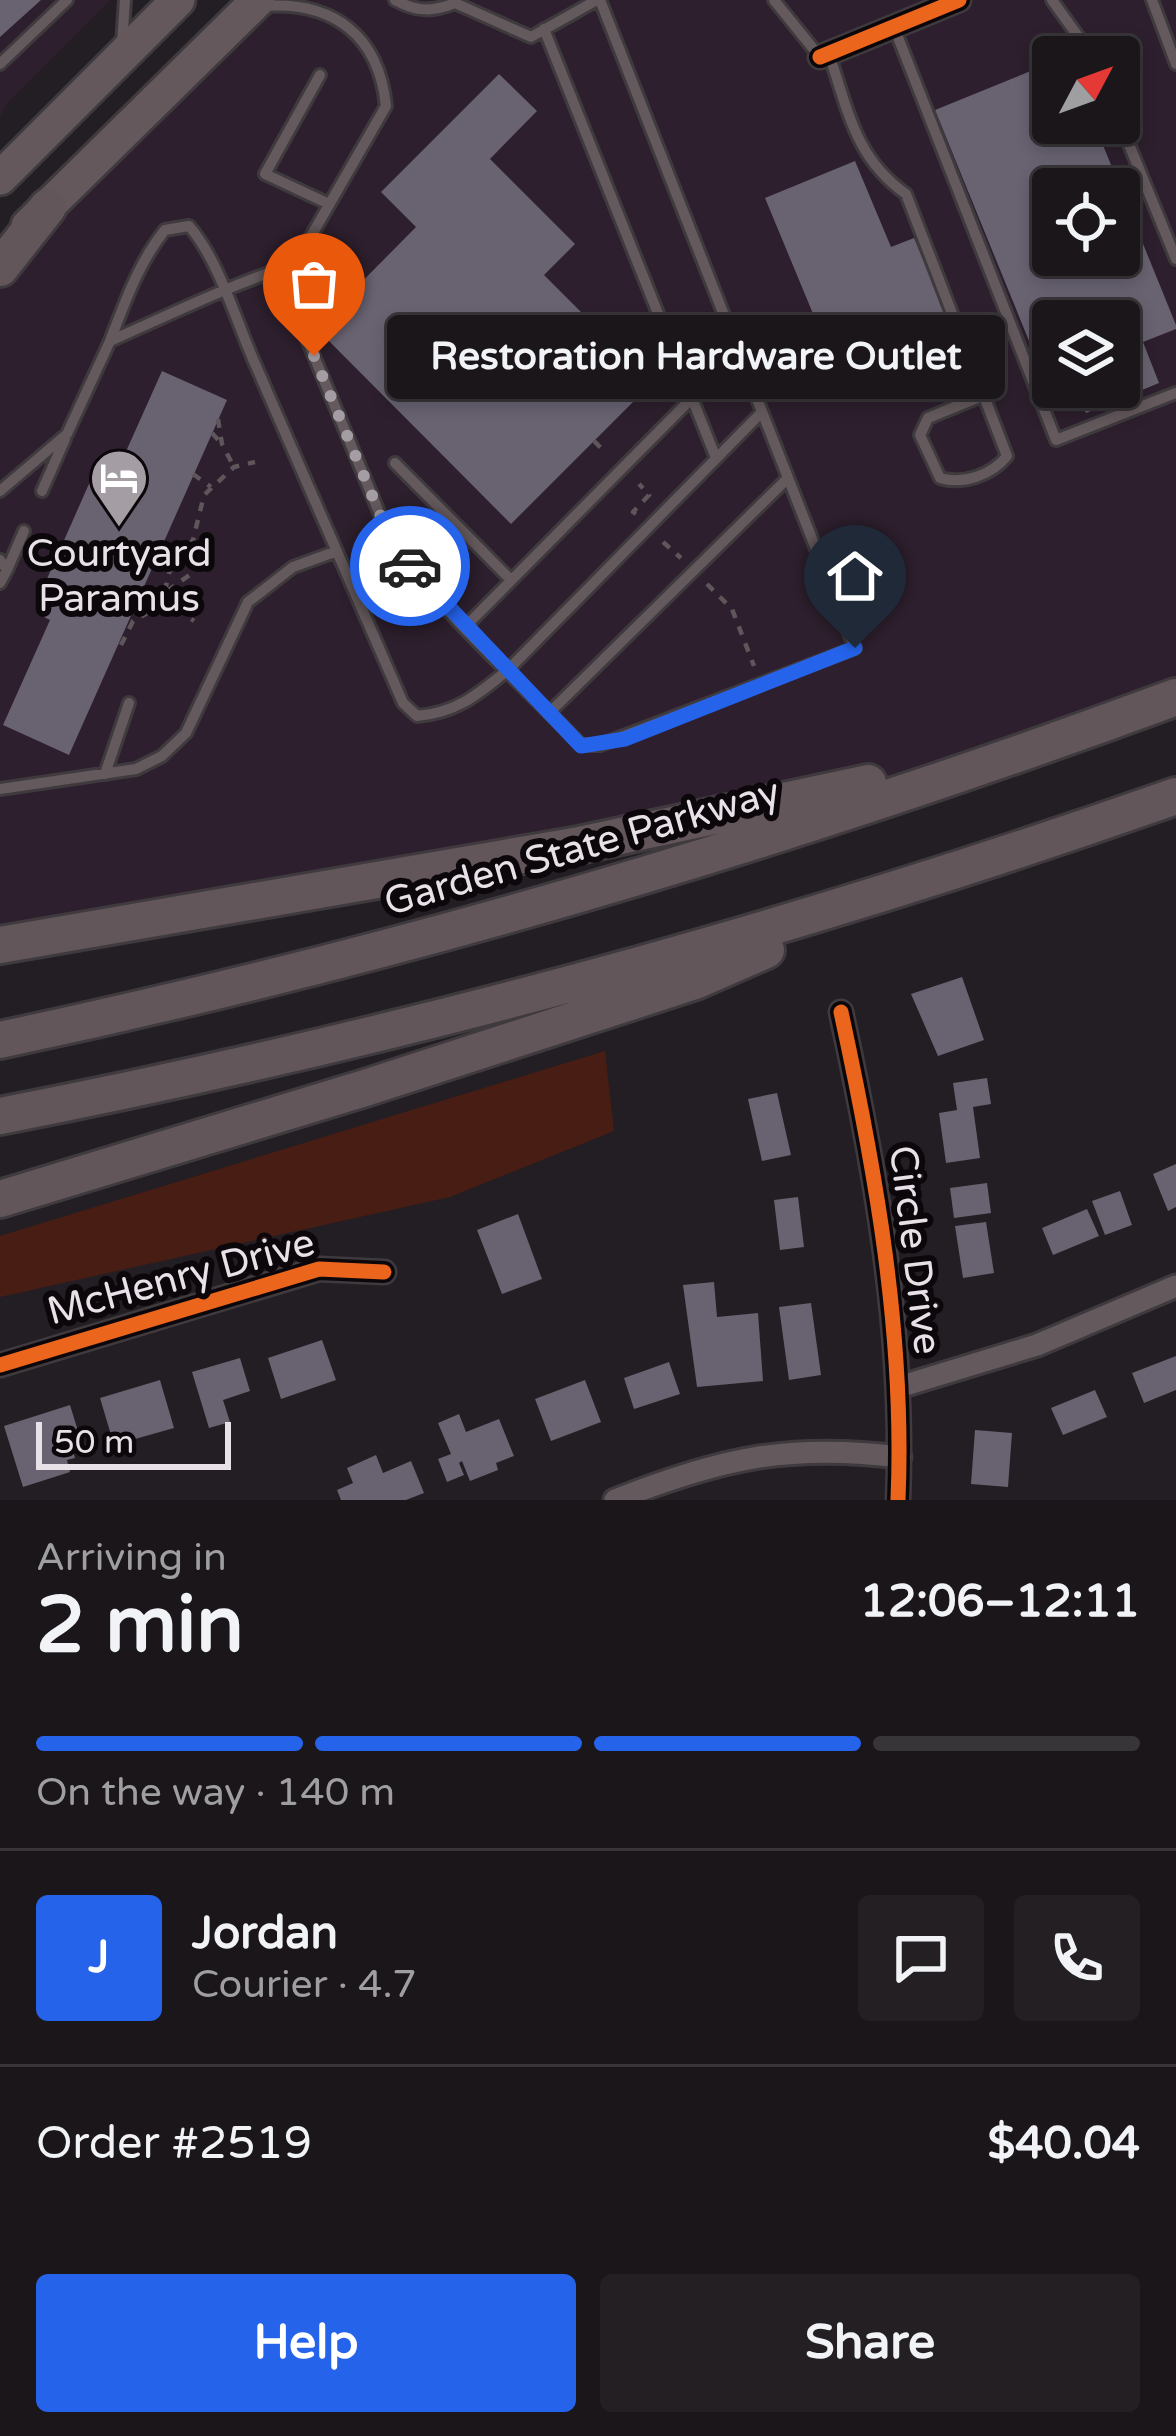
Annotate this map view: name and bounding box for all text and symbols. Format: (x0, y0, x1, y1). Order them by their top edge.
north arrow (1032, 36, 1140, 144)
map controls (1032, 36, 1140, 408)
button: locate (1032, 168, 1140, 276)
pin (263, 233, 365, 356)
icon: bag (281, 251, 347, 317)
button: layers (1032, 300, 1140, 408)
callout: Restoration Hardware Outlet (386, 314, 1004, 398)
text: Restoration Hardware Outlet (430, 333, 962, 380)
hotel icon: Courtyard Paramus (88, 447, 150, 529)
courier (350, 506, 470, 626)
pin (804, 525, 906, 648)
place label: Courtyard Paramus (26, 530, 212, 622)
icon: car (377, 533, 443, 599)
icon: home (822, 543, 888, 609)
street label: Garden State Parkway (379, 768, 785, 926)
street label: Circle Drive (879, 1143, 951, 1357)
street label: McHenry Drive (42, 1219, 320, 1335)
scale bar (36, 1416, 231, 1469)
text: 50 m (54, 1423, 134, 1462)
text: Arriving in (36, 1534, 227, 1581)
text: 12:06–12:11 (860, 1575, 1140, 1629)
text: 2 min (36, 1579, 244, 1673)
text: On the way · 140 m (36, 1769, 395, 1816)
button: chat (858, 1895, 984, 2021)
button: phone (1014, 1895, 1140, 2021)
text: Jordan (192, 1907, 338, 1961)
text: J (89, 1931, 109, 1985)
text: Courier · 4.7 (192, 1961, 417, 2008)
text: Order #2519 (36, 2117, 312, 2171)
text: $40.04 (988, 2117, 1140, 2171)
button: Help (36, 2274, 576, 2412)
button: Share (600, 2274, 1140, 2412)

